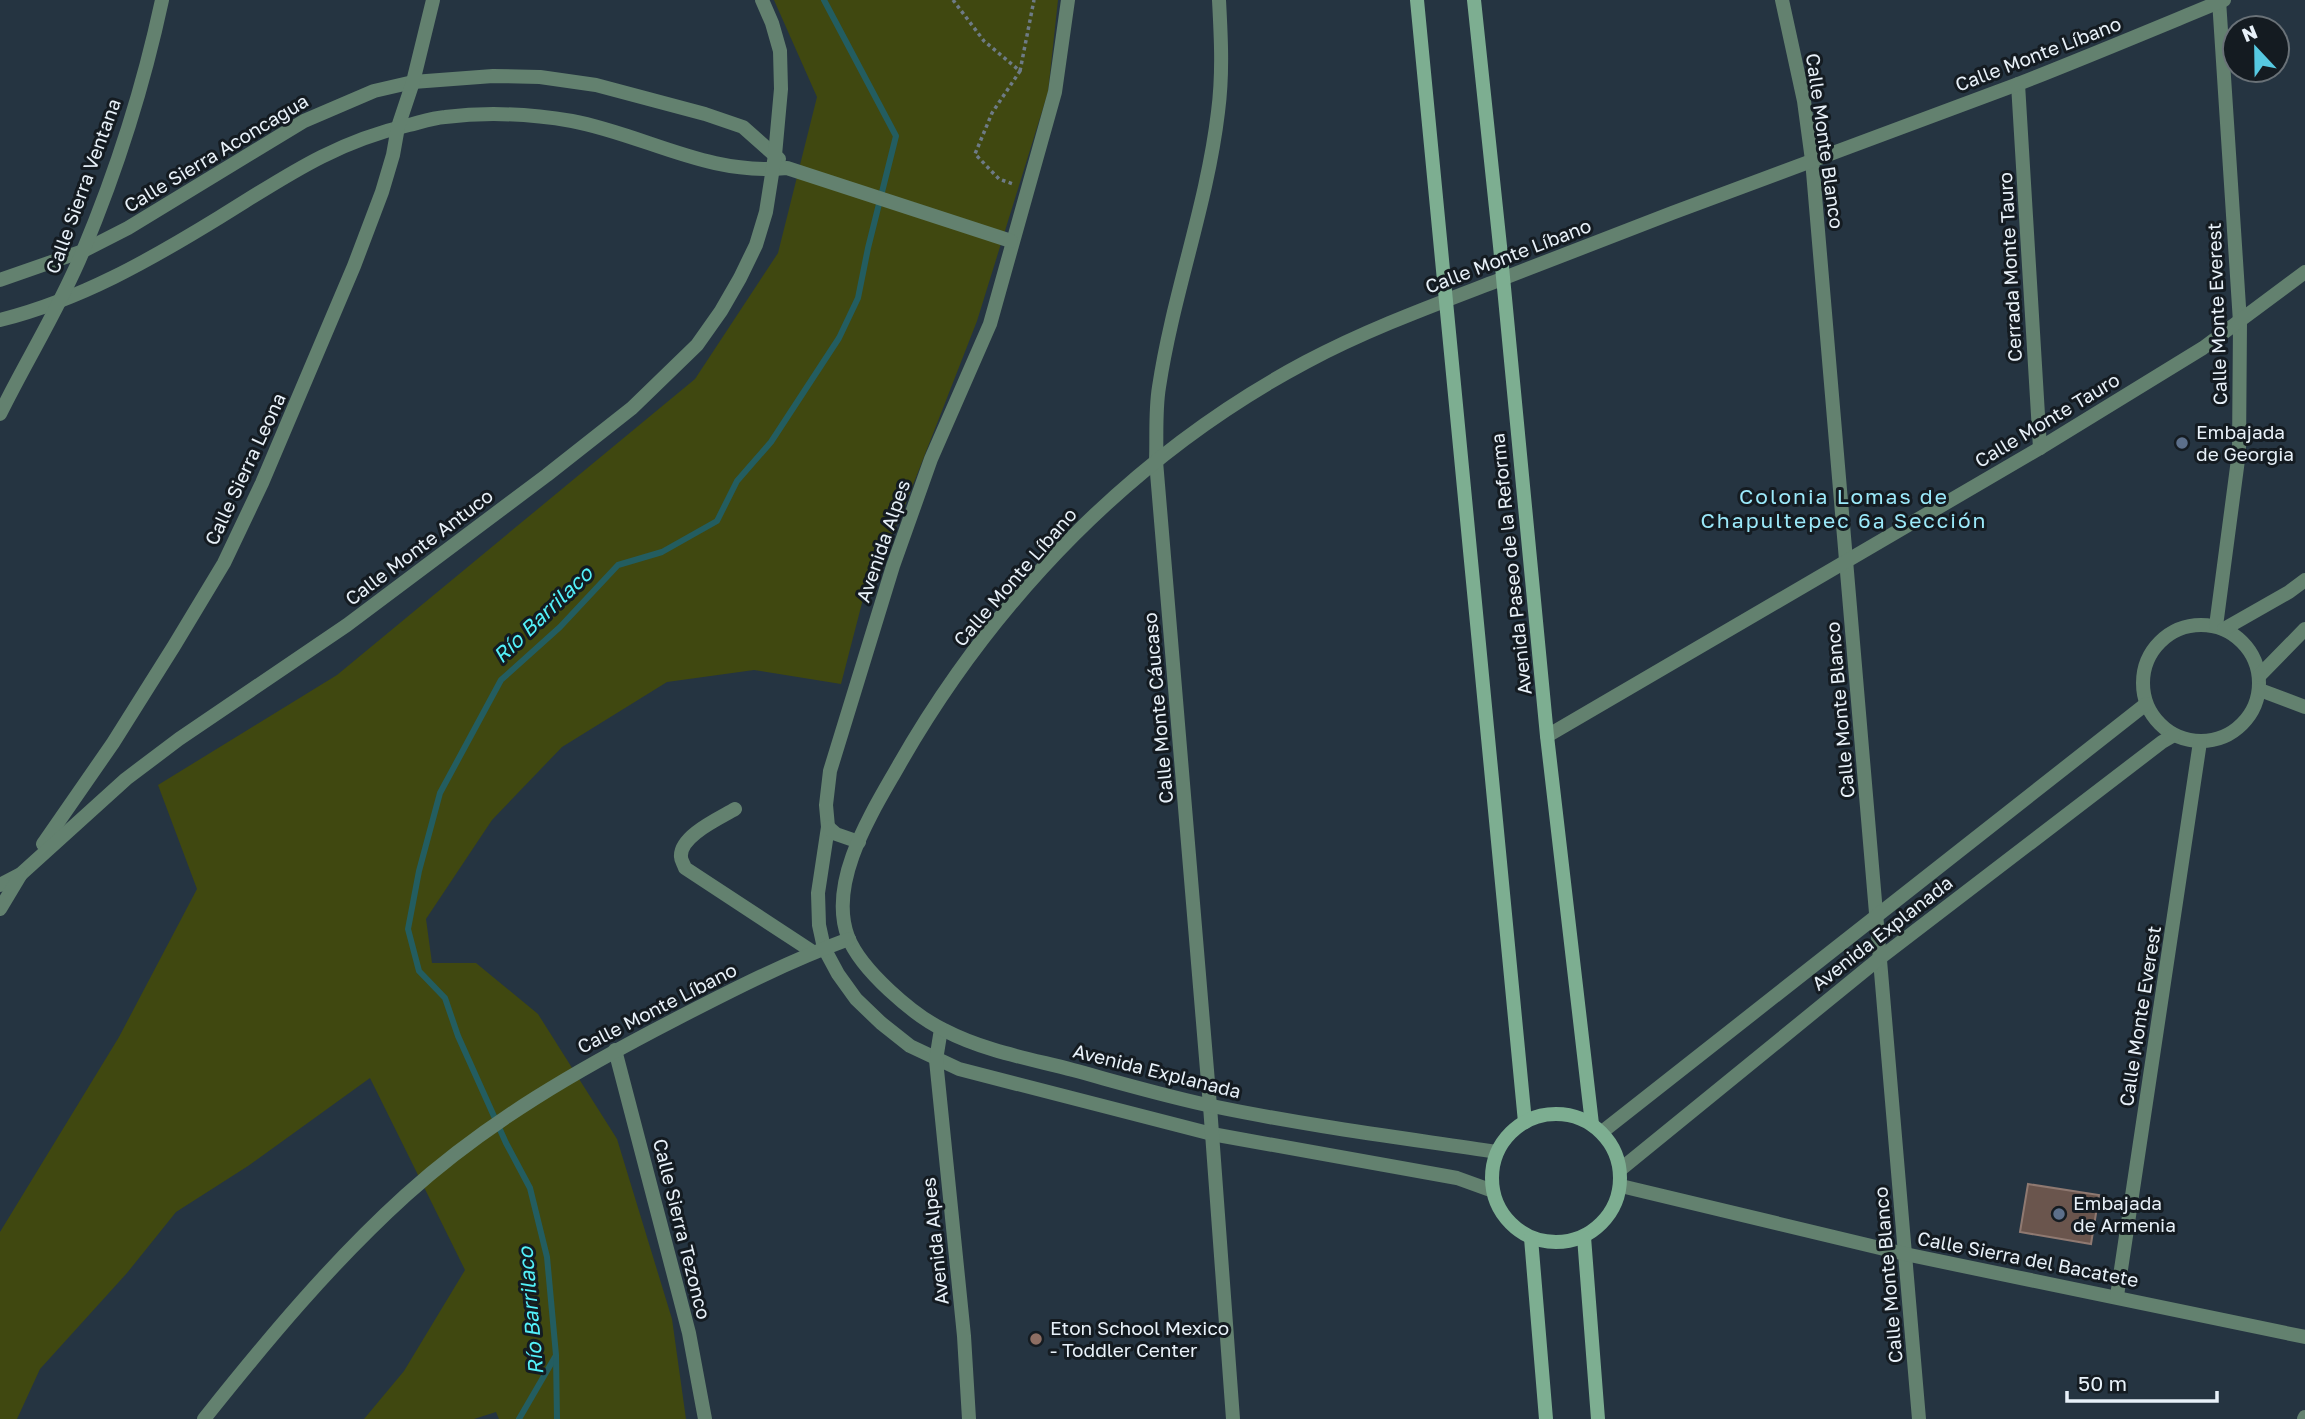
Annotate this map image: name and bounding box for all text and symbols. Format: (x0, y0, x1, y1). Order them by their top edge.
street label: Calle Monte Líbano (1952, 11, 2124, 96)
north arrow (2221, 14, 2291, 84)
text: N (2238, 19, 2260, 46)
street label: Calle Monte Blanco (1802, 52, 1849, 230)
street label: Calle Sierra Aconcagua (119, 88, 312, 217)
street label: Calle Sierra Ventana (40, 95, 125, 277)
street label: Cerrada Monte Tauro (1993, 172, 2026, 363)
street label: Calle Monte Líbano (1422, 213, 1594, 298)
street label: Calle Monte Everest (2202, 222, 2231, 406)
street label: Calle Monte Tauro (1970, 367, 2123, 472)
street label: Calle Sierra Leona (199, 389, 290, 549)
place label: Embajada de Georgia (2196, 420, 2294, 465)
street label: Avenida Paseo de la Reforma (1485, 432, 1536, 696)
marker: Embajada de Georgia (2174, 435, 2190, 451)
street label: Avenida Alpes (851, 477, 914, 605)
district label: Colonia Lomas de Chapultepec 6ª Sección (1701, 483, 1987, 533)
street label: Calle Monte Antuco (340, 484, 497, 610)
street label: Calle Monte Líbano (948, 503, 1081, 651)
water label: Río Barrilaco (487, 559, 598, 668)
street label: Calle Monte Cáucaso (1138, 612, 1177, 805)
street label: Calle Monte Blanco (1820, 621, 1859, 799)
street label: Avenida Explanada (1807, 871, 1957, 995)
street label: Calle Monte Everest (2114, 924, 2165, 1108)
street label: Calle Monte Líbano (573, 957, 740, 1058)
street label: Avenida Explanada (1071, 1039, 1243, 1103)
street label: Calle Sierra Tezonco (649, 1136, 716, 1322)
street label: Avenida Alpes (916, 1176, 953, 1306)
street label: Calle Monte Blanco (1868, 1186, 1907, 1364)
place label: Embajada de Armenia (2073, 1191, 2176, 1236)
marker: Embajada de Armenia (2051, 1206, 2067, 1222)
street label: Calle Sierra del Bacatete (1915, 1226, 2141, 1291)
water label: Río Barrilaco (511, 1245, 549, 1376)
place label: Eton School Mexico - Toddler Center (1050, 1316, 1229, 1361)
marker: Eton School Mexico - Toddler Center (1028, 1331, 1044, 1347)
scale bar (2067, 1360, 2218, 1404)
text: 50 m (2078, 1370, 2127, 1396)

